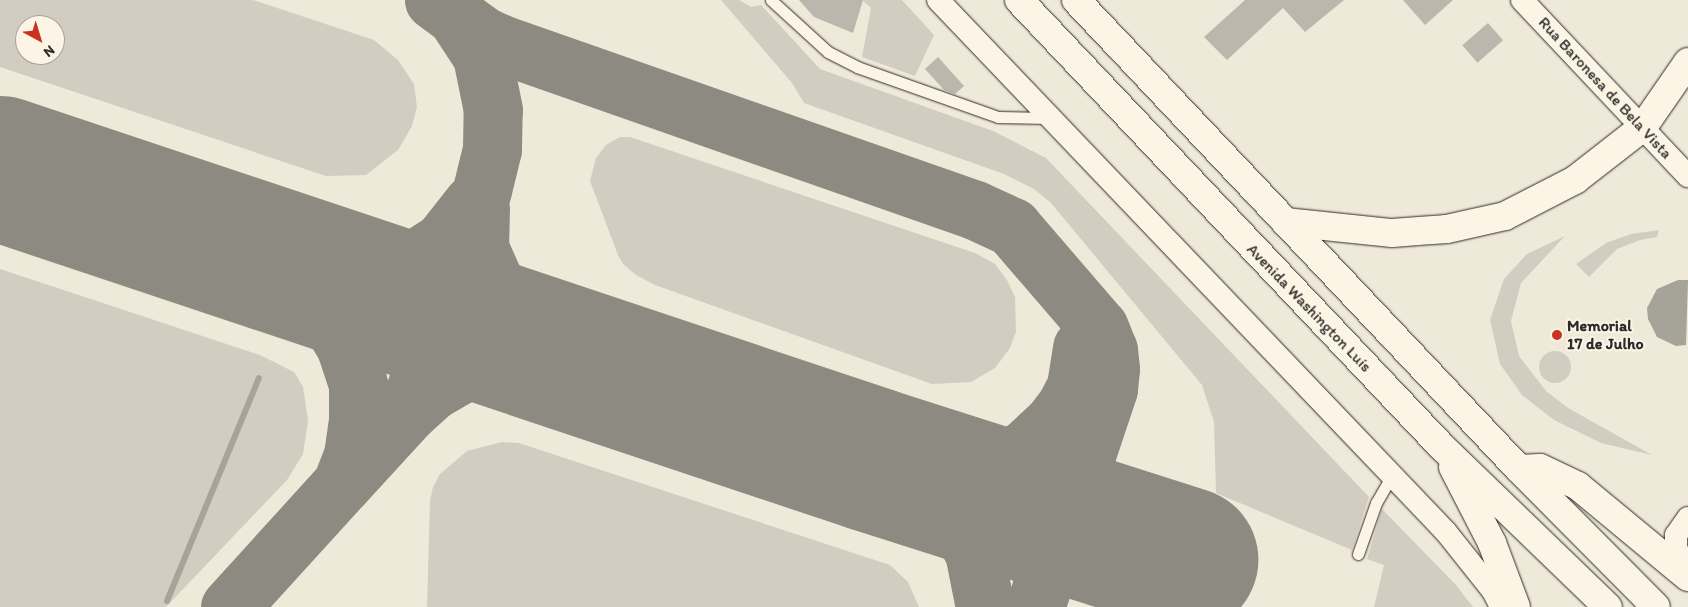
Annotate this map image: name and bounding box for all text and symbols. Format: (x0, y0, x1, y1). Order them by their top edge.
street label: Rua Baronesa de Bela Vista (1534, 13, 1676, 163)
north arrow (15, 15, 65, 65)
text: N (40, 42, 58, 61)
street label: Avenida Washington Luís (1243, 240, 1375, 376)
place label: Memorial 17 de Julho (1567, 316, 1643, 354)
marker: Memorial 17 de Julho (1551, 329, 1563, 341)

